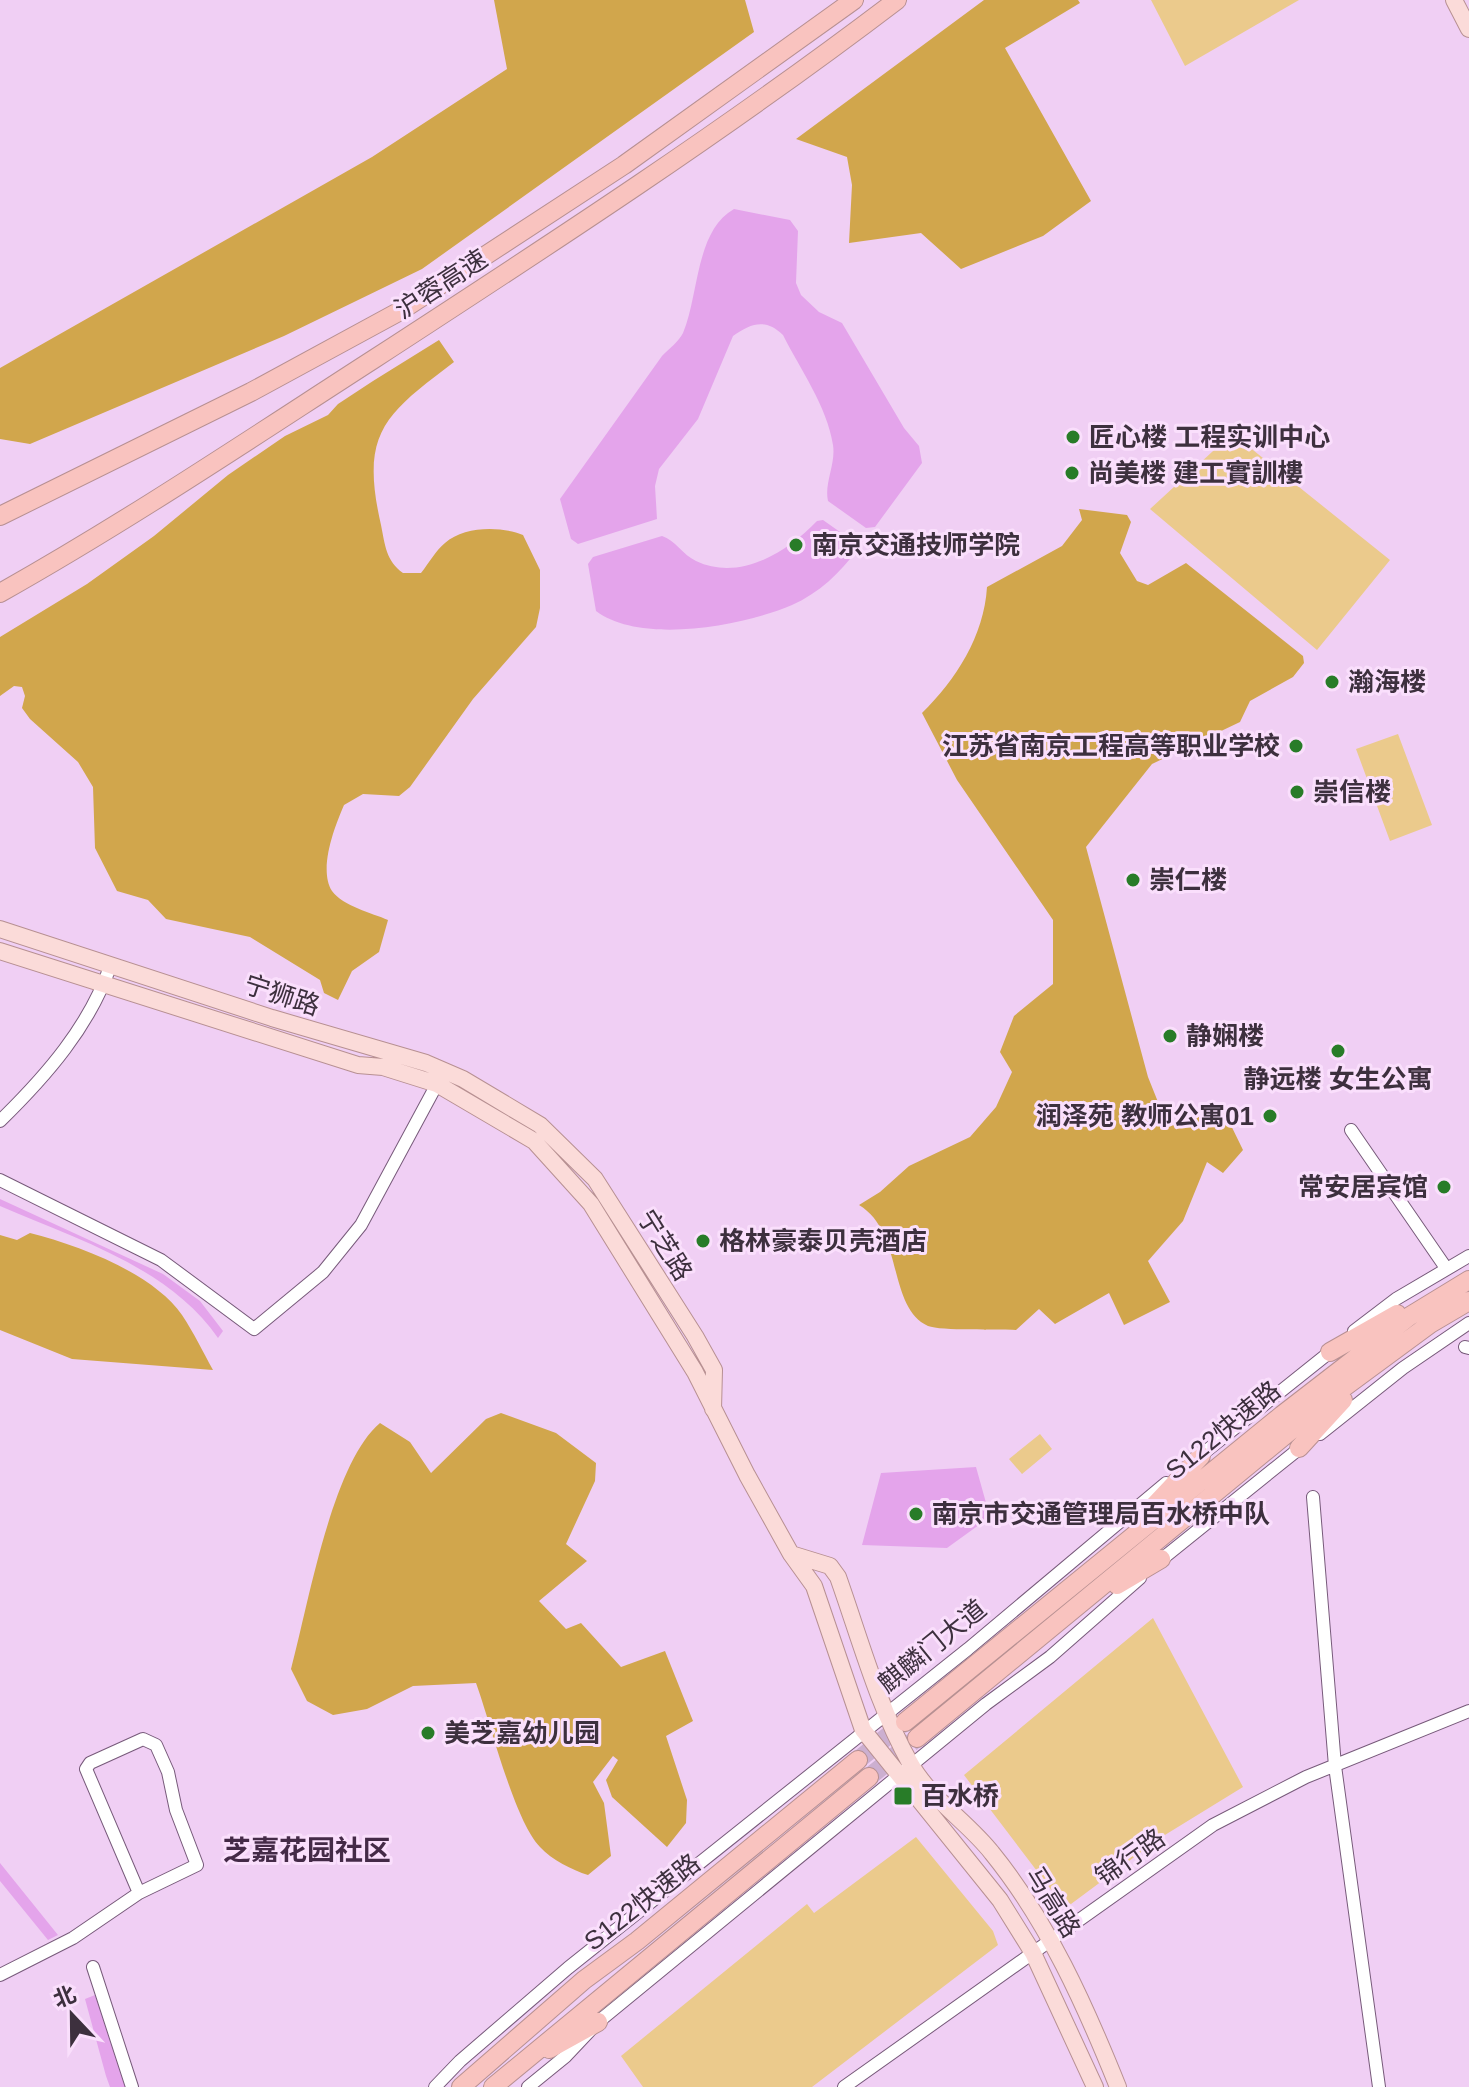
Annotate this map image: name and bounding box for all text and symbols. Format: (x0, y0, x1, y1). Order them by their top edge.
street label: 沪蓉高速 (389, 243, 493, 325)
place label: 匠心楼 工程实训中心 (1089, 422, 1330, 452)
marker: 匠心楼 工程实训中心 (1064, 428, 1082, 446)
place label: 尚美楼 建工實訓樓 (1088, 458, 1303, 488)
marker: 尚美楼 建工實訓樓 (1063, 464, 1081, 482)
place label: 南京交通技师学院 (812, 530, 1020, 560)
marker: 南京交通技师学院 (787, 536, 805, 554)
place label: 瀚海楼 (1348, 667, 1426, 697)
marker: 瀚海楼 (1323, 673, 1341, 691)
place label: 江苏省南京工程高等职业学校 (942, 731, 1280, 761)
marker: 江苏省南京工程高等职业学校 (1287, 737, 1305, 755)
place label: 崇信楼 (1313, 777, 1391, 807)
marker: 崇信楼 (1288, 783, 1306, 801)
place label: 崇仁楼 (1149, 865, 1227, 895)
marker: 崇仁楼 (1124, 871, 1142, 889)
street label: 宁狮路 (240, 969, 324, 1021)
place label: 静娴楼 (1186, 1021, 1264, 1051)
marker: 静娴楼 (1161, 1027, 1179, 1045)
marker: 静远楼 女生公寓 (1329, 1042, 1347, 1060)
place label: 静远楼 女生公寓 (1243, 1064, 1433, 1094)
place label: 润泽苑 教师公寓01 (1036, 1101, 1254, 1131)
marker: 润泽苑 教师公寓01 (1261, 1107, 1279, 1125)
place label: 常安居宾馆 (1298, 1172, 1428, 1202)
marker: 常安居宾馆 (1435, 1178, 1453, 1196)
street label: 宁芝路 (632, 1204, 698, 1286)
place label: 格林豪泰贝壳酒店 (719, 1226, 927, 1256)
marker: 格林豪泰贝壳酒店 (694, 1232, 712, 1250)
street label: S122快速路 (1160, 1375, 1286, 1485)
place label: 南京市交通管理局百水桥中队 (932, 1499, 1270, 1529)
marker: 南京市交通管理局百水桥中队 (907, 1505, 925, 1523)
street label: 麒麟门大道 (872, 1593, 992, 1699)
place label: 美芝嘉幼儿园 (444, 1718, 600, 1748)
marker: 美芝嘉幼儿园 (419, 1724, 437, 1742)
place label: 百水桥 (921, 1781, 999, 1811)
marker: 百水桥 (892, 1785, 914, 1807)
street label: 锦行路 (1089, 1822, 1171, 1892)
district label: 芝嘉花园社区 (223, 1835, 391, 1866)
street label: S122快速路 (578, 1847, 706, 1957)
street label: 马高路 (1020, 1861, 1086, 1943)
north arrow (32, 1975, 112, 2055)
text: 北 (50, 1981, 80, 2013)

